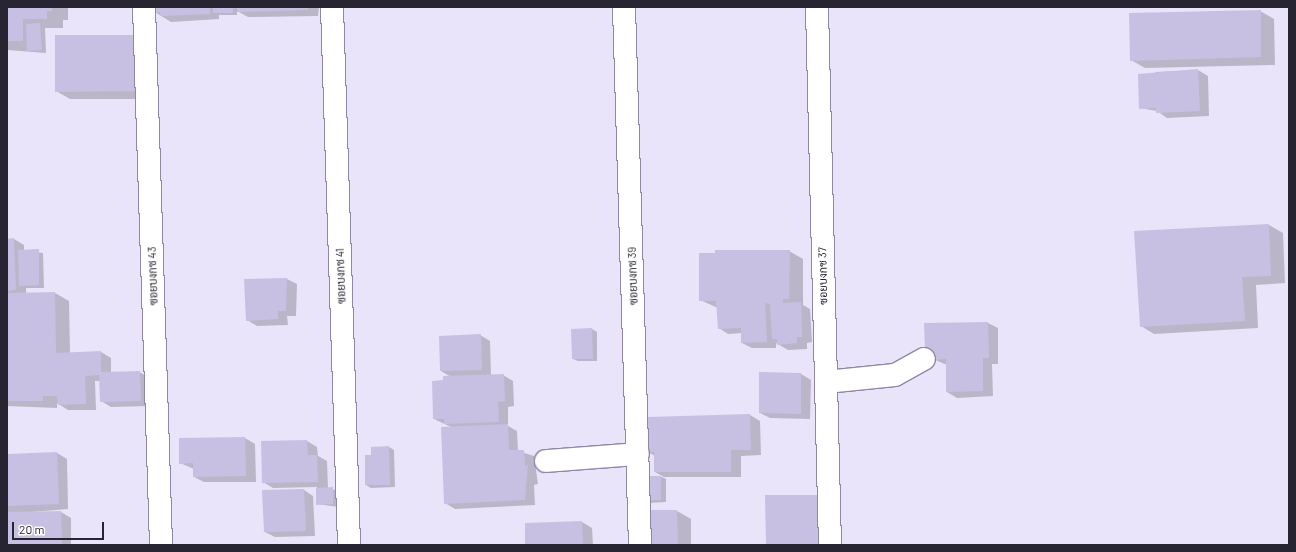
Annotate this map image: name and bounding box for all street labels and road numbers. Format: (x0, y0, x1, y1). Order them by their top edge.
street label: ซอยบงกช 43 (145, 247, 161, 305)
street label: ซอยบงกช 39 (625, 247, 641, 305)
street label: ซอยบงกช 37 (816, 247, 830, 305)
street label: ซอยบงกช 41 (333, 248, 349, 304)

